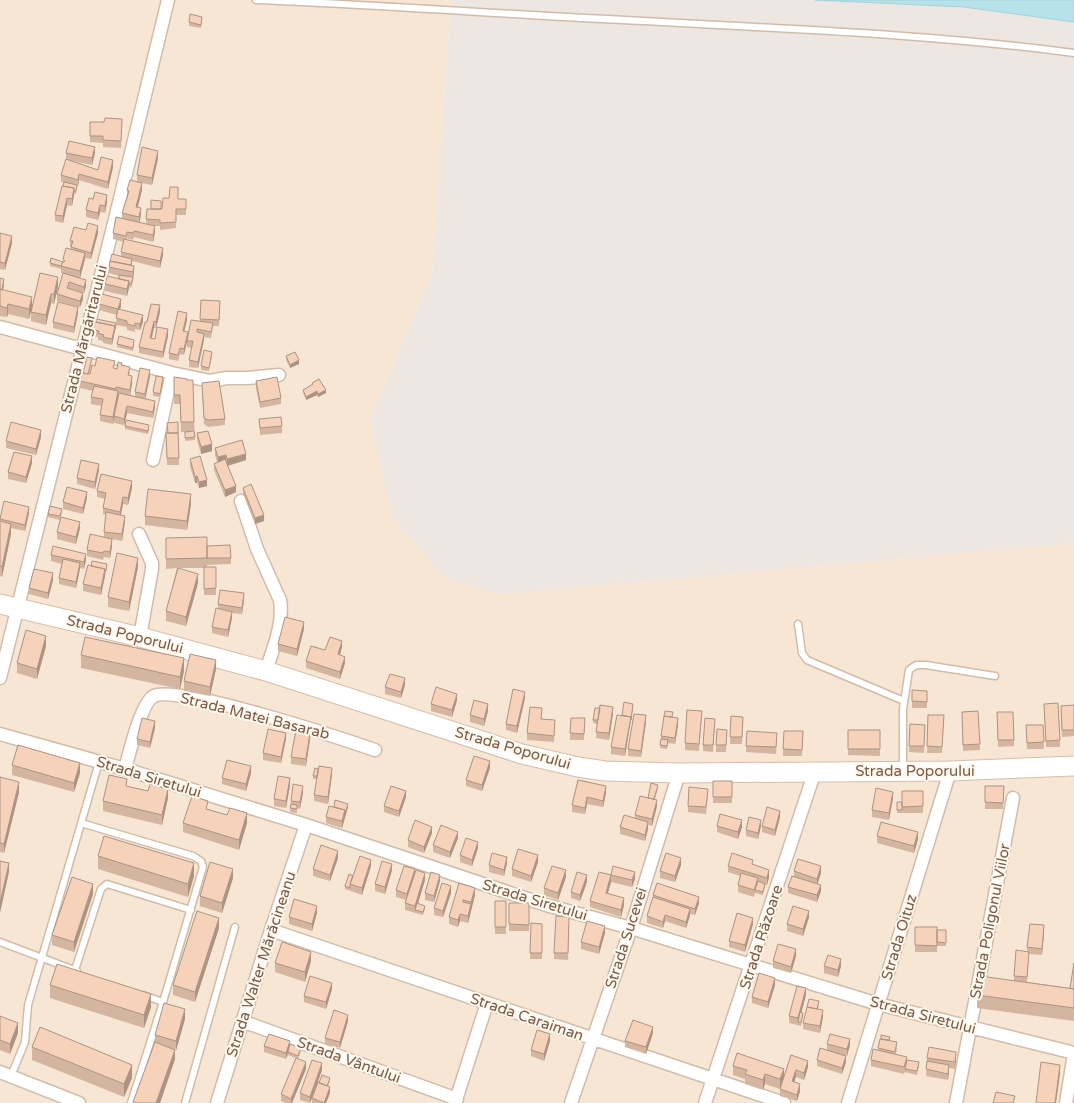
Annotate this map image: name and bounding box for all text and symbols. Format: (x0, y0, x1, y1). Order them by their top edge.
street label: Strada Mărgăritarului (57, 263, 111, 415)
street label: Strada Poporului (65, 611, 185, 657)
street label: Strada Matei Basarab (178, 689, 332, 743)
street label: Strada Poporului (453, 723, 573, 773)
street label: Strada Siretului (94, 752, 204, 802)
street label: Strada Poporului (855, 762, 975, 780)
street label: Strada Poligonul Viilor (966, 842, 1014, 1000)
street label: Strada Walter Mărăcineanu (222, 869, 300, 1059)
street label: Strada Siretului (480, 875, 590, 925)
street label: Strada Răzoare (736, 882, 786, 992)
street label: Strada Sucevei (601, 885, 651, 991)
street label: Strada Oituz (877, 892, 921, 982)
street label: Strada Caraiman (468, 989, 586, 1045)
street label: Strada Siretului (868, 992, 978, 1038)
street label: Strada Vântului (295, 1033, 403, 1087)

